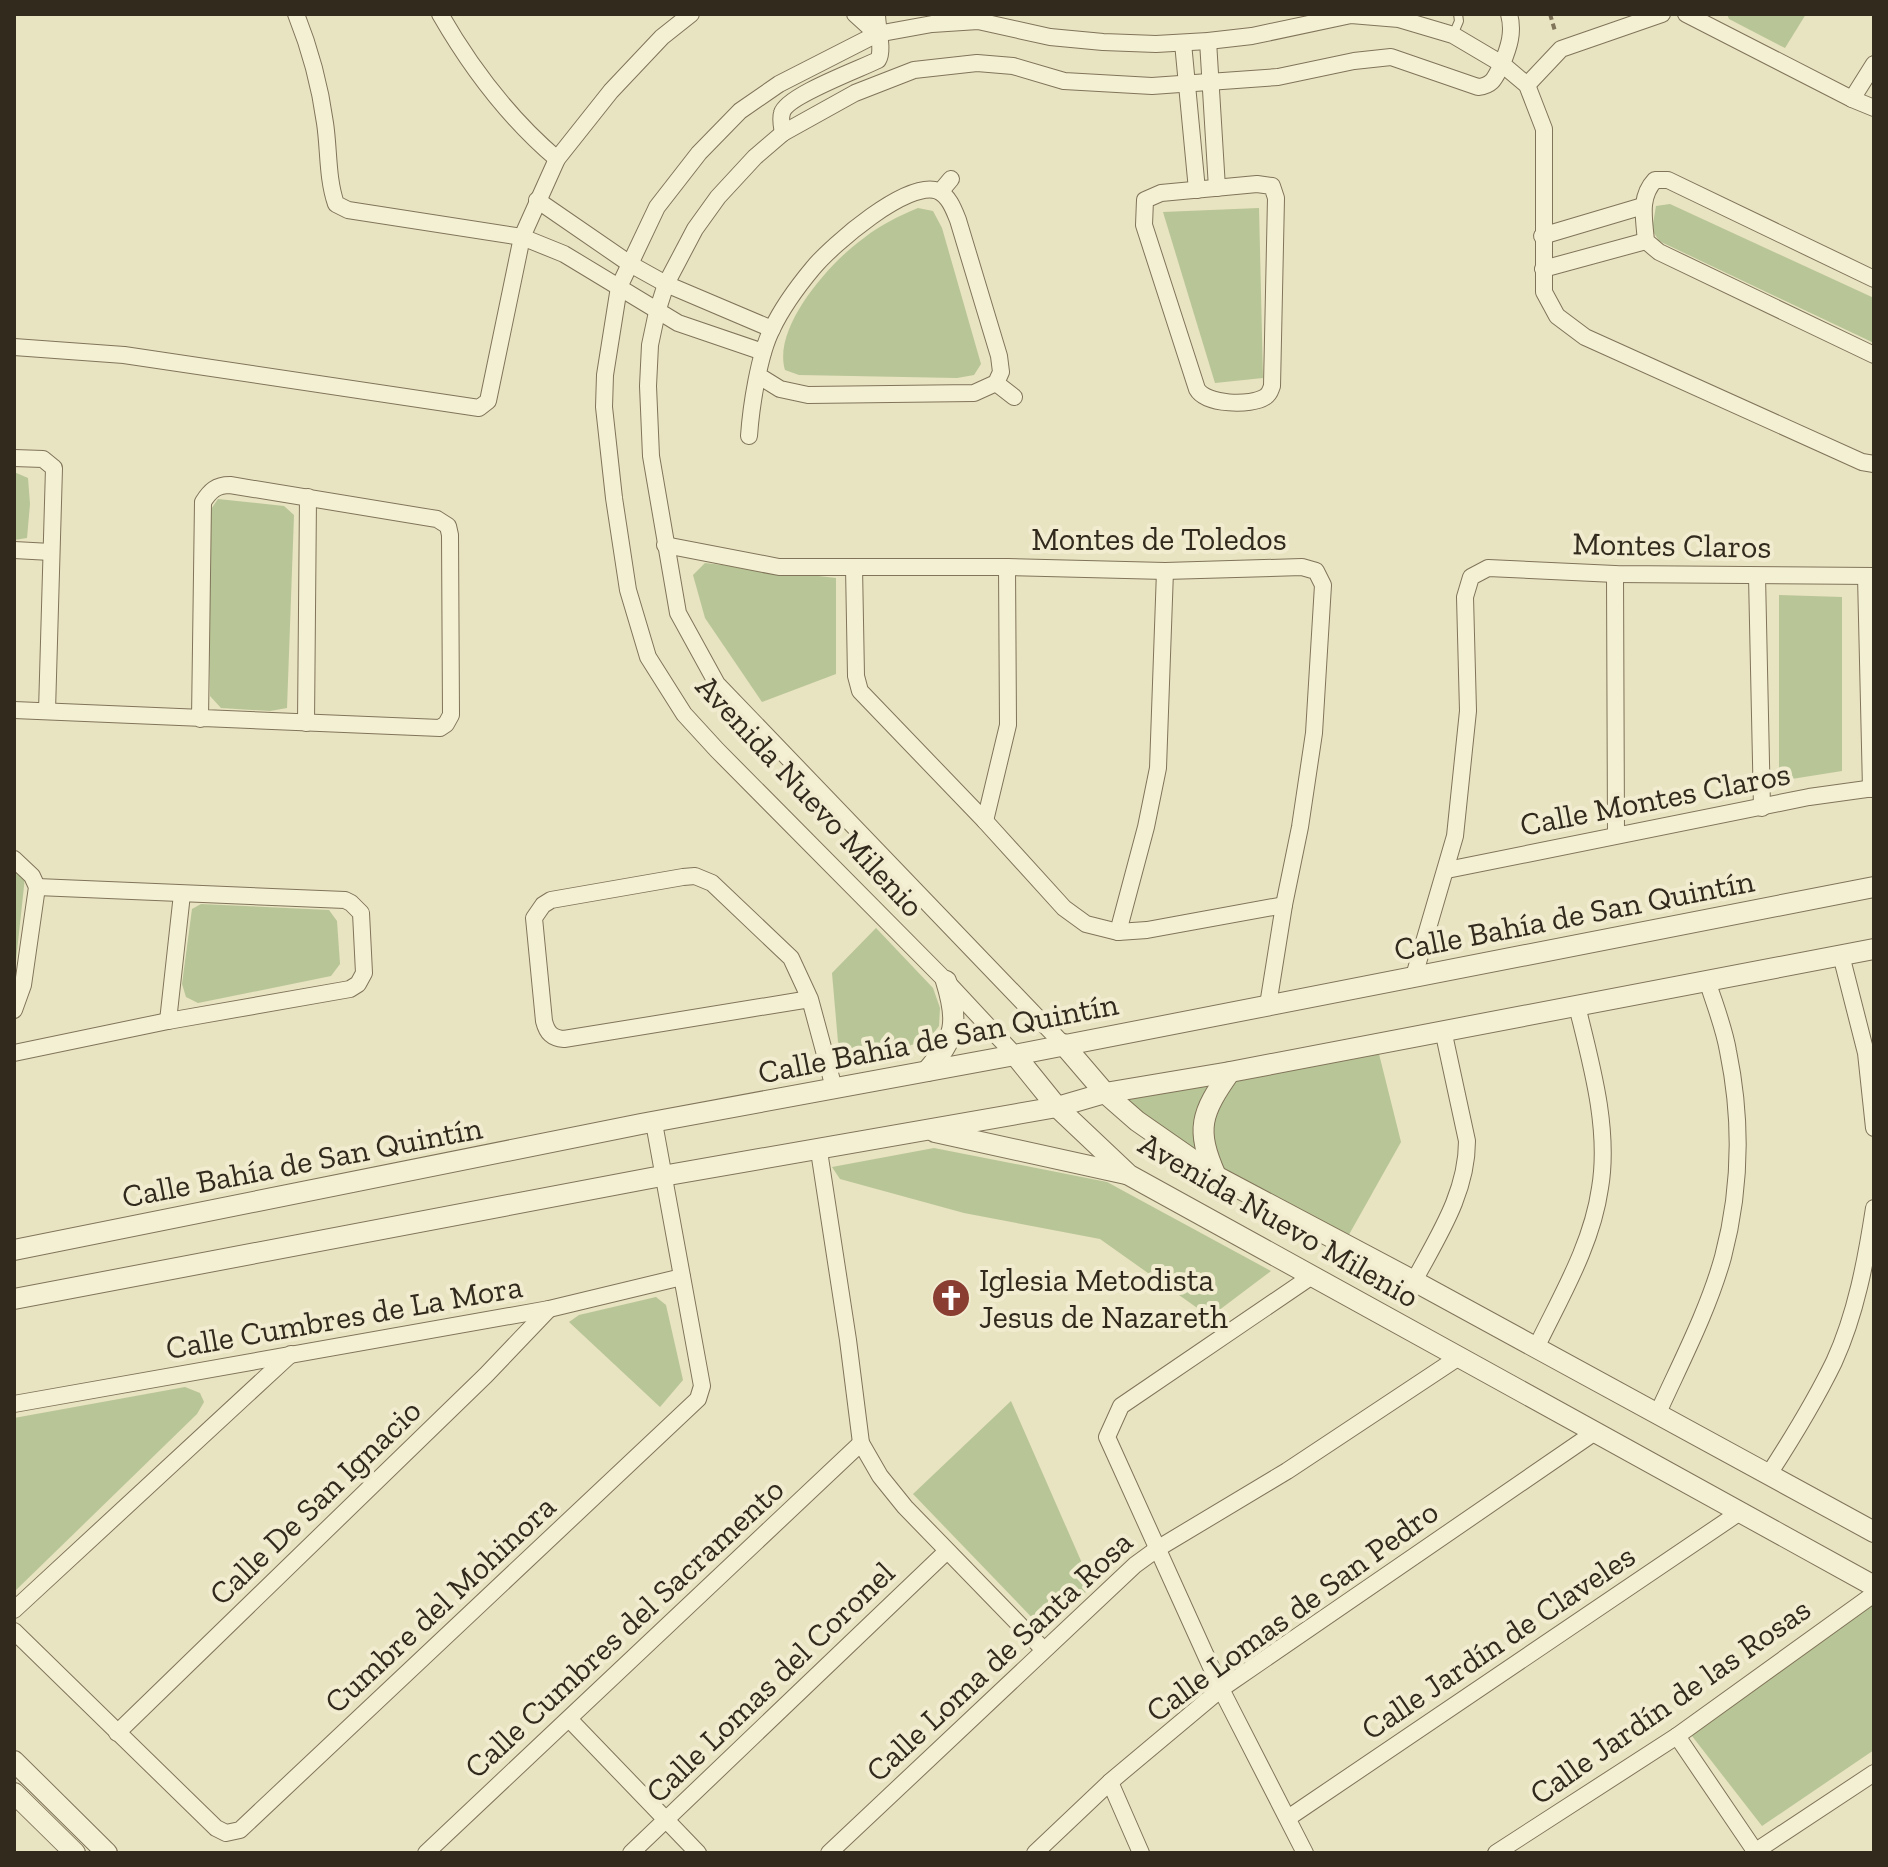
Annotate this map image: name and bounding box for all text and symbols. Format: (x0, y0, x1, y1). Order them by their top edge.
street label: Montes de Toledos (1031, 520, 1287, 558)
street label: Montes Claros (1572, 524, 1772, 566)
street label: Avenida Nuevo Milenio (688, 667, 932, 925)
street label: Calle Montes Claros (1517, 754, 1793, 844)
street label: Calle Bahía de San Quintín (1391, 861, 1758, 969)
street label: Calle Bahía de San Quintín (755, 984, 1122, 1092)
street label: Calle Bahía de San Quintín (119, 1108, 486, 1216)
street label: Avenida Nuevo Milenio (1132, 1124, 1426, 1316)
place label: Iglesia Metodista Jesus de Nazareth (979, 1261, 1228, 1336)
street label: Calle Cumbres de La Mora (163, 1267, 525, 1367)
church icon: Iglesia Metodista Jesus de Nazareth (930, 1277, 972, 1319)
street label: Calle De San Ignacio (201, 1391, 429, 1613)
street label: Calle Cumbres del Sacramento (457, 1470, 791, 1786)
street label: Cumbre del Mohinora (317, 1487, 563, 1721)
street label: Calle Lomas de San Pedro (1139, 1492, 1445, 1730)
street label: Calle Loma de Santa Rosa (858, 1523, 1140, 1789)
street label: Calle Jardín de Claveles (1354, 1536, 1642, 1748)
street label: Calle Lomas del Coronel (638, 1553, 902, 1811)
street label: Calle Jardín de las Rosas (1522, 1590, 1818, 1812)

